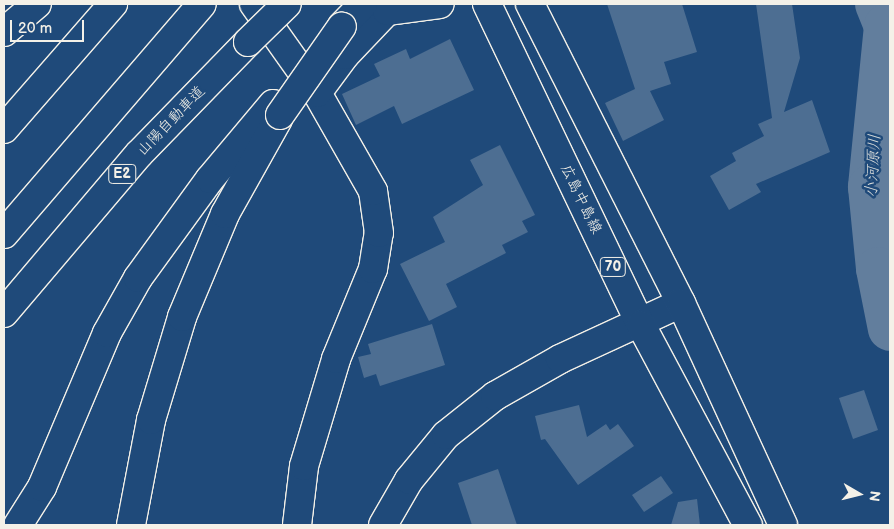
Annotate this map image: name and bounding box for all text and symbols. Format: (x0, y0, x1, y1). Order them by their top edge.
scale bar (12, 10, 86, 42)
text: 20 m (18, 19, 52, 38)
street label: 山陽自動車道 (133, 82, 209, 160)
water label: 小河原川 (863, 134, 885, 198)
street label: 広島中島線 (556, 161, 606, 237)
road number: E2 (108, 162, 136, 185)
road number: 70 (599, 256, 627, 278)
north arrow (834, 469, 884, 519)
text: N (865, 490, 883, 503)

